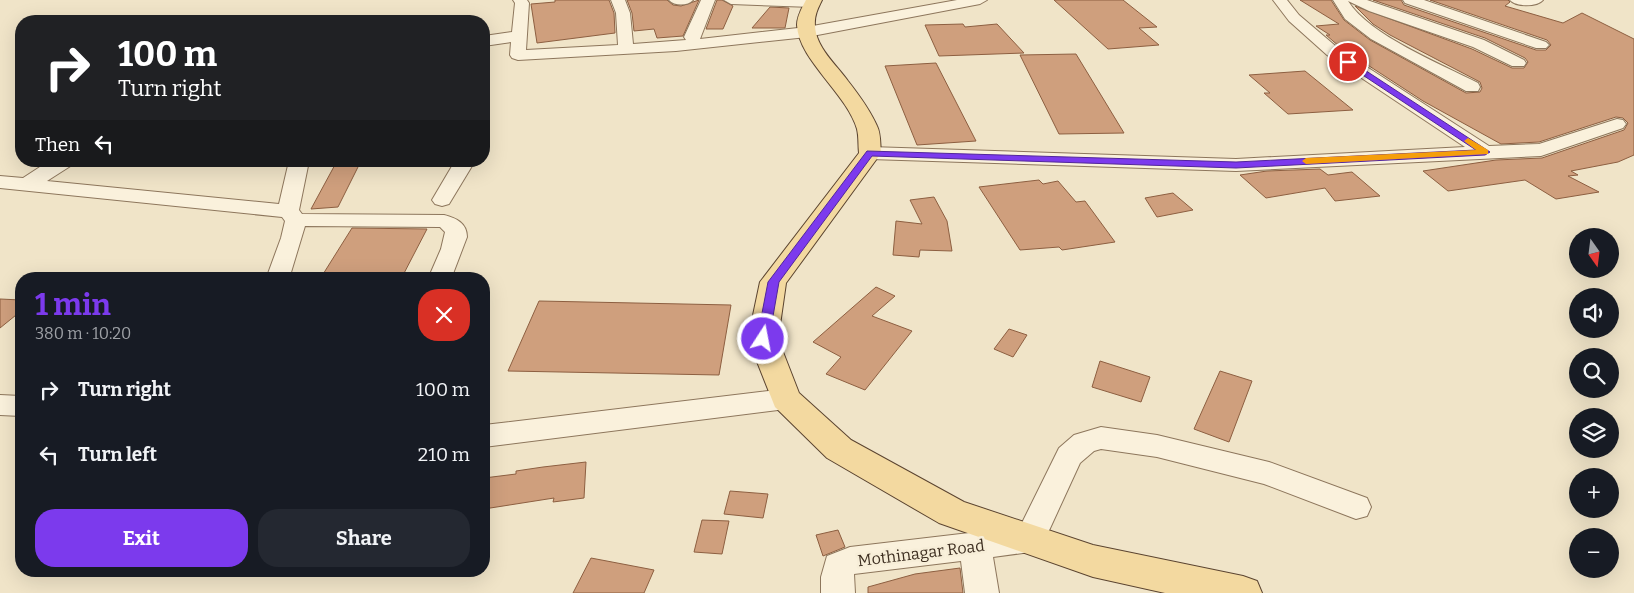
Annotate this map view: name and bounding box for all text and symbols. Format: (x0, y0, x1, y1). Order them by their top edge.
text: 100 m (118, 33, 217, 75)
icon: right (35, 35, 100, 100)
pin (1327, 41, 1369, 83)
icon: arrive (1334, 48, 1362, 76)
text: Turn right (118, 75, 221, 102)
icon: left (90, 130, 118, 158)
text: Then (35, 133, 80, 156)
north arrow (1569, 228, 1619, 278)
map controls (1569, 228, 1619, 578)
text: 1 min (35, 287, 111, 323)
button: sound (1569, 288, 1619, 338)
button: close (418, 289, 470, 341)
position arrow (736, 312, 788, 364)
text: 380 m · 10:20 (35, 324, 131, 343)
button: search (1569, 348, 1619, 398)
icon: right (35, 376, 63, 404)
text: Turn right (78, 378, 171, 401)
text: 100 m (416, 378, 470, 401)
button: layers (1569, 408, 1619, 458)
icon: left (35, 441, 63, 469)
text: Turn left (78, 443, 157, 466)
text: 210 m (418, 443, 470, 466)
button: + (1569, 468, 1619, 518)
button: Exit (35, 509, 248, 567)
button: Share (258, 509, 470, 567)
button: − (1569, 528, 1619, 578)
street label: Mothinagar Road (856, 536, 986, 570)

